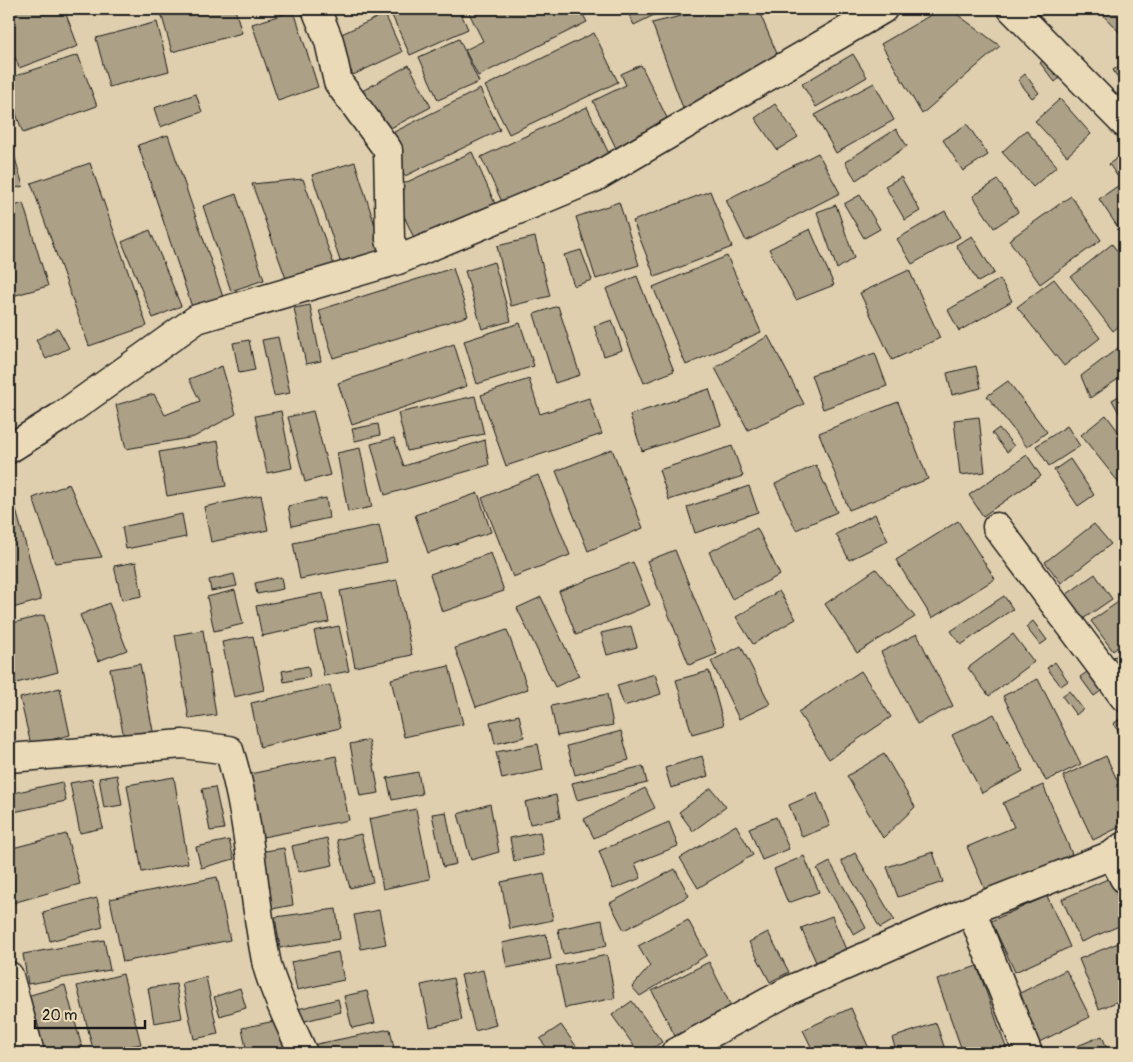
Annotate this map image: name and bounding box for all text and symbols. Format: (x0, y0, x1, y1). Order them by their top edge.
scale bar (35, 997, 145, 1029)
text: 20 m (42, 1006, 77, 1025)

